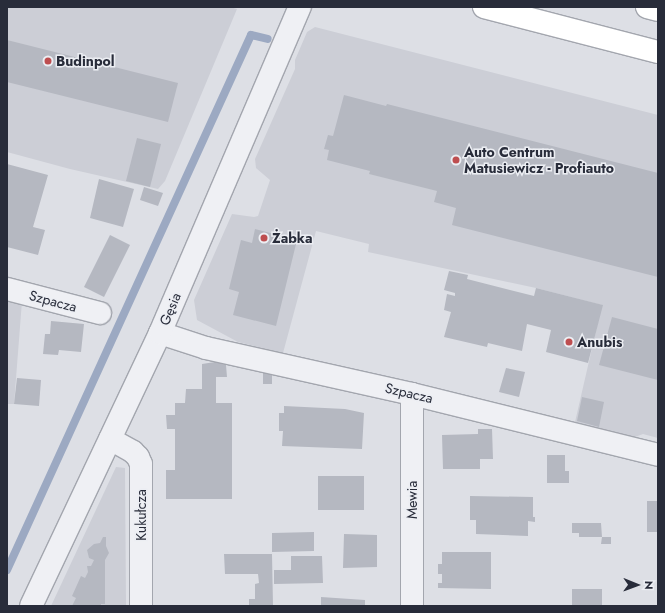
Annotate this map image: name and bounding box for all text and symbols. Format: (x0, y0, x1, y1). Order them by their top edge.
place label: Budinpol (56, 53, 115, 69)
marker: Budinpol (43, 56, 53, 66)
place label: Auto Centrum Matusiewicz - Profiauto (464, 144, 614, 176)
marker: Auto Centrum Matusiewicz - Profiauto (451, 155, 461, 165)
place label: Żabka (272, 230, 312, 246)
marker: Żabka (259, 233, 269, 243)
street label: Szpacza (27, 287, 79, 315)
street label: Gęsia (156, 290, 184, 328)
place label: Anubis (577, 334, 622, 350)
marker: Anubis (564, 337, 574, 347)
street label: Szpacza (383, 379, 435, 407)
street label: Mewia (404, 481, 420, 519)
street label: Kukułcza (133, 489, 149, 541)
north arrow (617, 565, 657, 605)
text: N (641, 581, 657, 590)

